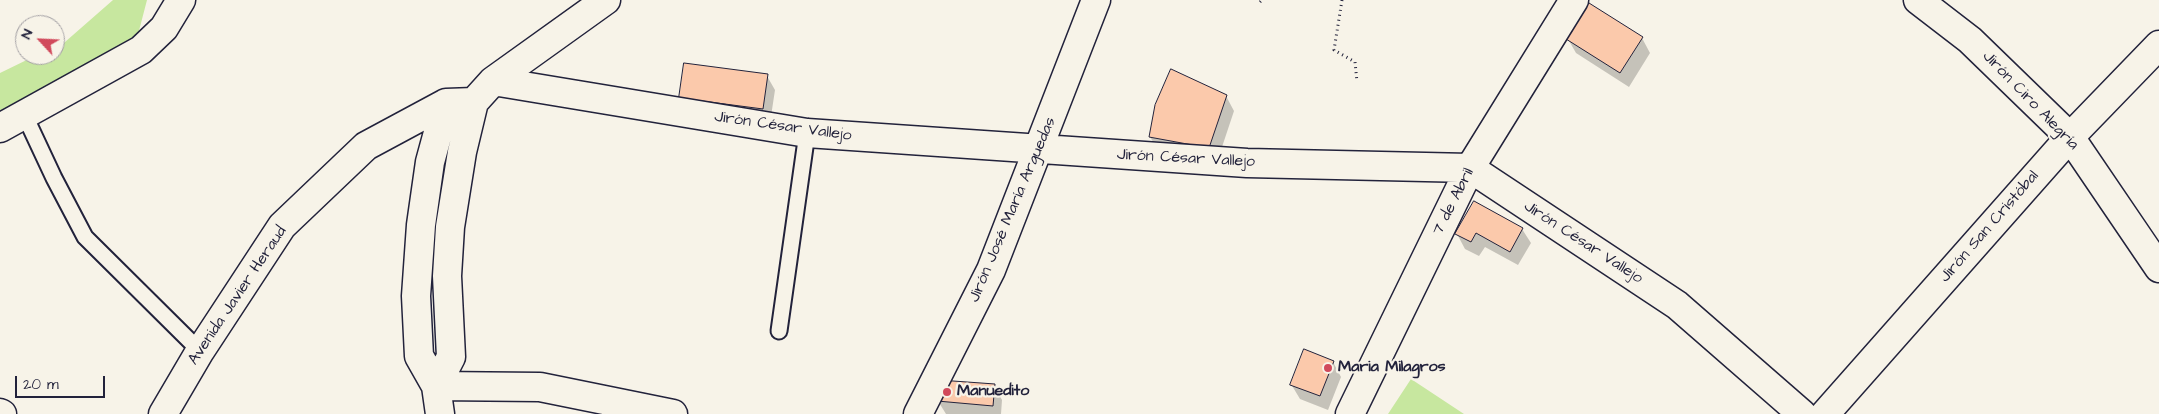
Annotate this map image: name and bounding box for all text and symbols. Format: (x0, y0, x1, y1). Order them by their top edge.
north arrow (15, 15, 65, 65)
text: N (16, 26, 38, 42)
street label: Jirón Ciro Alegría (1978, 48, 2082, 154)
street label: Jirón César Vallejo (713, 108, 853, 146)
street label: Jirón José María Arguedas (965, 115, 1061, 305)
street label: Jirón César Vallejo (1116, 146, 1256, 172)
street label: 7 de Abril (1429, 165, 1479, 239)
street label: Jirón San Cristóbal (1936, 167, 2044, 287)
street label: Jirón César Vallejo (1520, 197, 1646, 289)
street label: Avenida Javier Heraud (184, 223, 292, 369)
place label: Maria Milagros (1338, 358, 1446, 378)
marker: Maria Milagros (1322, 362, 1334, 374)
scale bar (18, 366, 108, 398)
text: 20 m (23, 374, 59, 395)
place label: Manuedito (957, 382, 1029, 402)
marker: Manuedito (941, 386, 953, 398)

